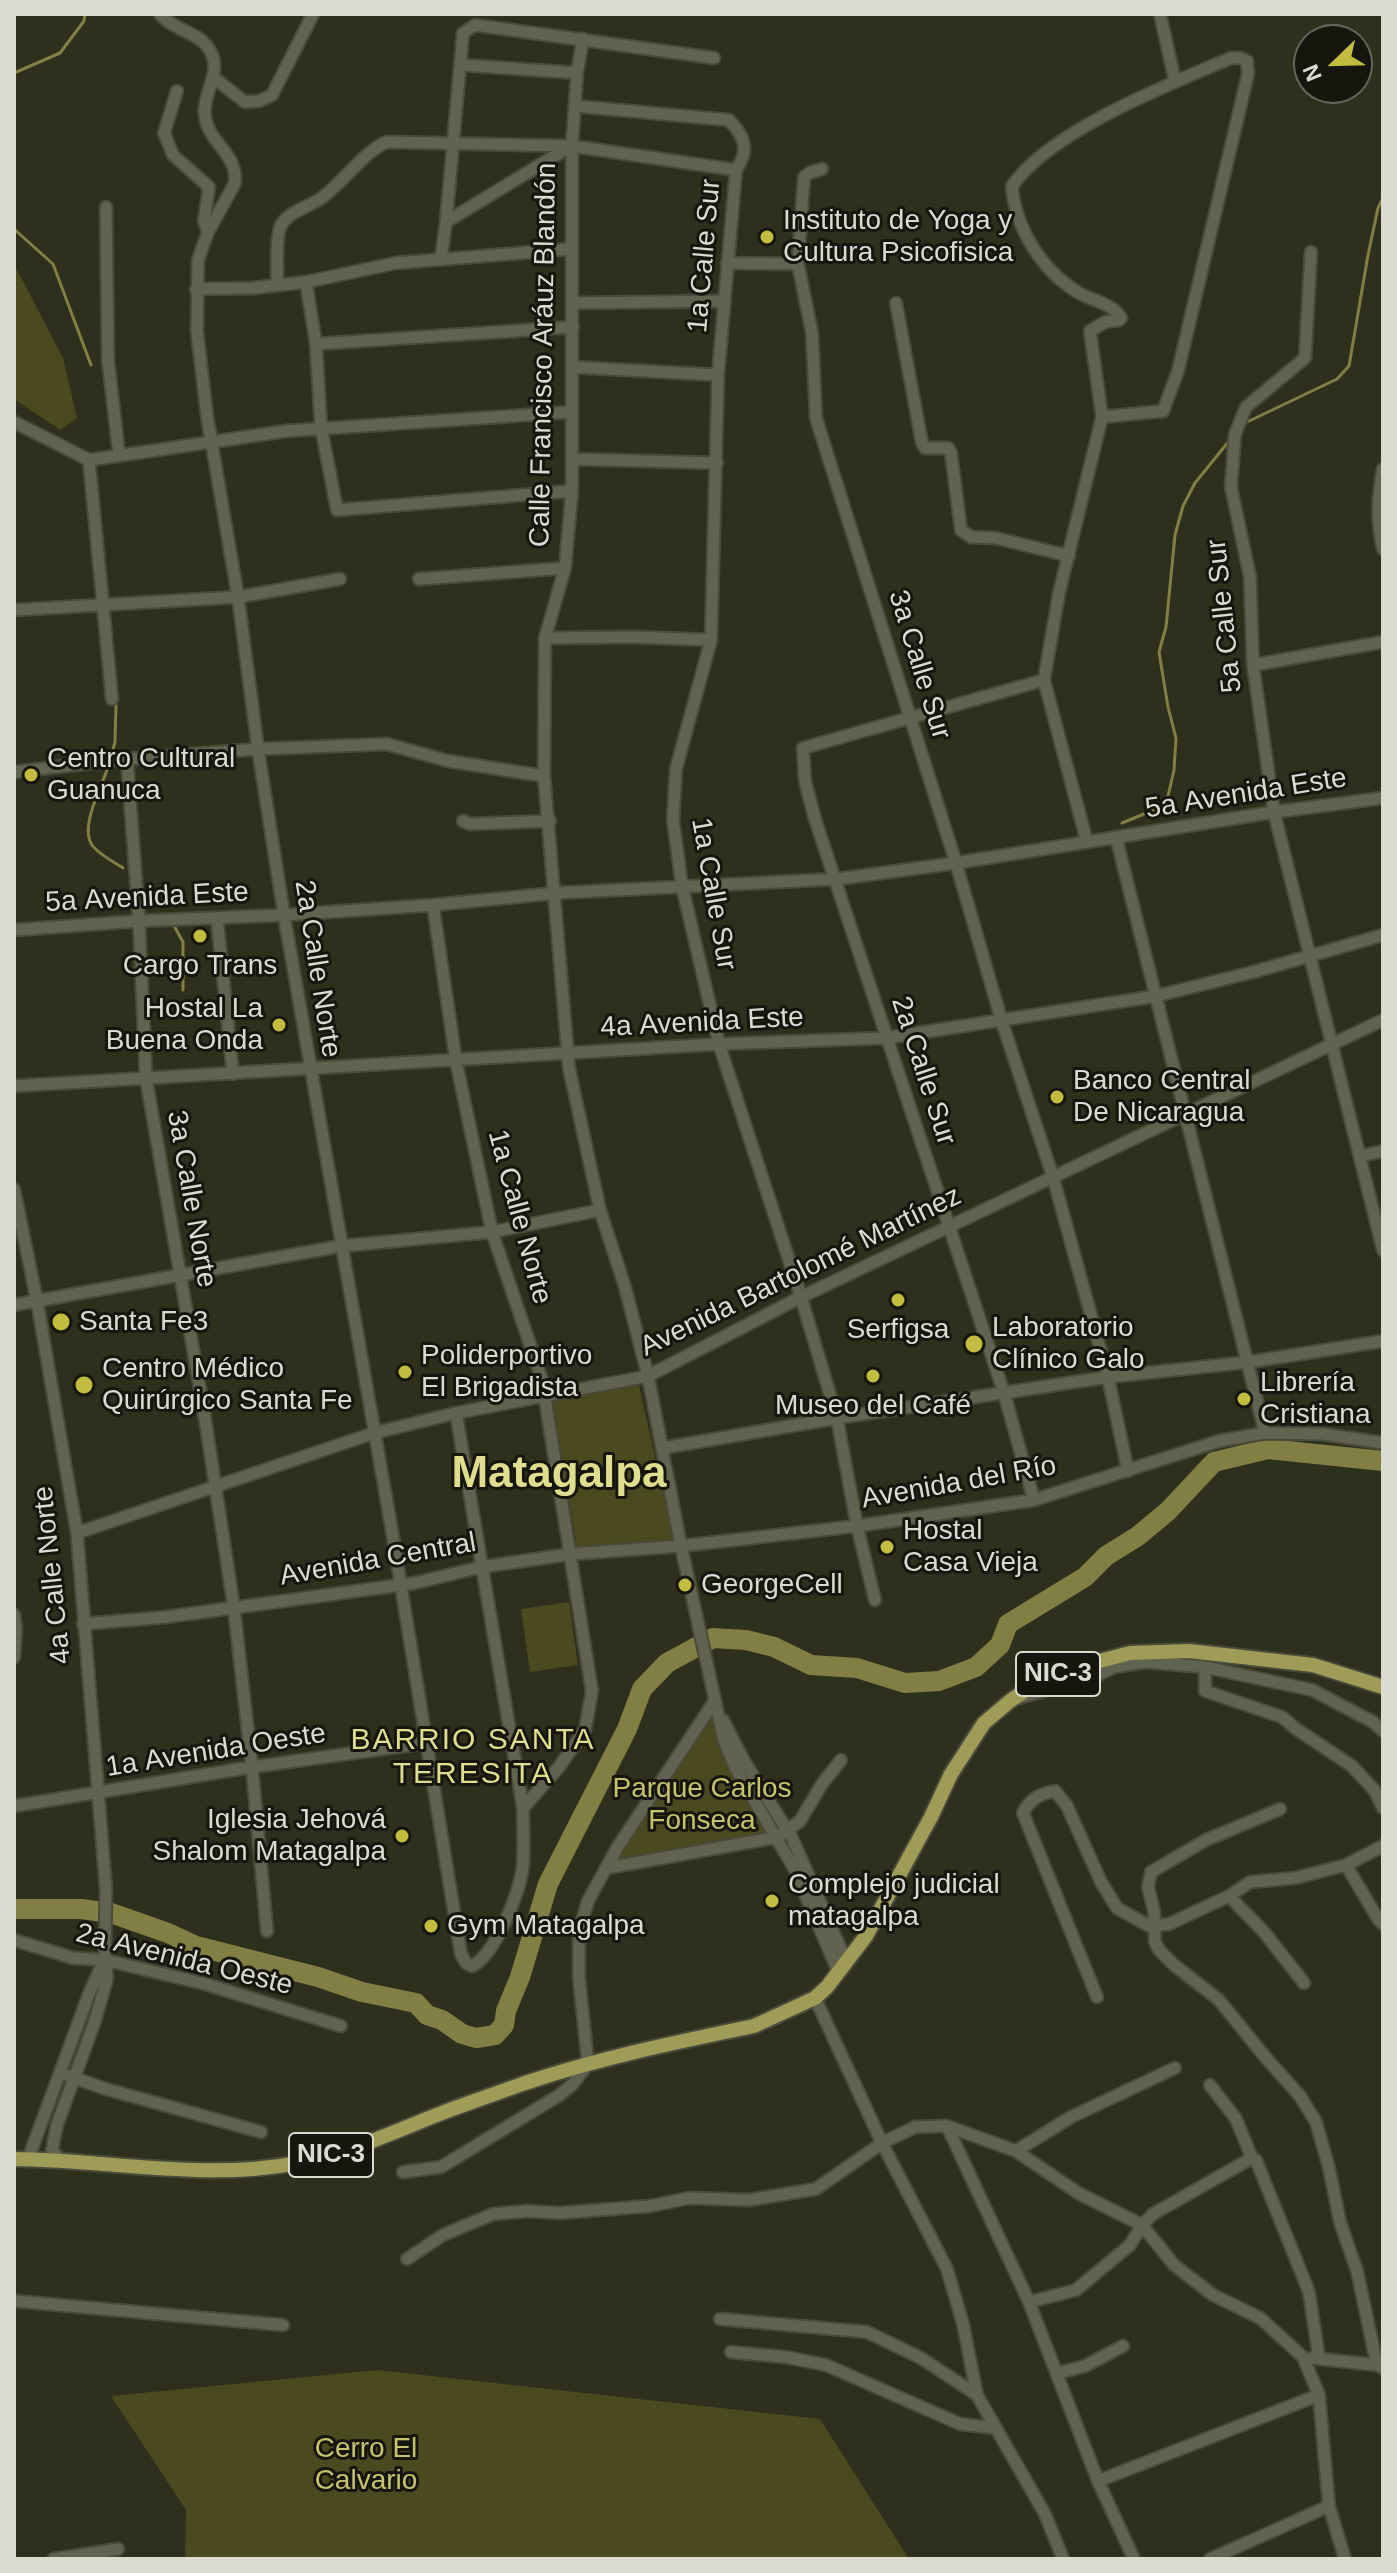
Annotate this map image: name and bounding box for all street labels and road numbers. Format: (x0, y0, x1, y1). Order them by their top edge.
street label: Calle Francisco Aráuz Blandón (524, 163, 564, 547)
street label: 1a Calle Sur (682, 178, 728, 334)
street label: 5a Calle Sur (1200, 538, 1250, 694)
street label: 3a Calle Sur (880, 586, 958, 744)
street label: 5a Avenida Este (1143, 761, 1349, 827)
street label: 1a Calle Sur (683, 815, 743, 973)
street label: 5a Avenida Este (45, 876, 249, 920)
street label: 2a Calle Norte (286, 878, 348, 1060)
street label: 2a Calle Sur (883, 993, 963, 1149)
street label: 4a Avenida Este (600, 1001, 804, 1045)
street label: 3a Calle Norte (159, 1108, 223, 1290)
street label: 1a Calle Norte (480, 1126, 558, 1308)
street label: Avenida Bartolomé Martínez (635, 1180, 967, 1364)
street label: Avenida del Río (859, 1449, 1059, 1517)
street label: 4a Calle Norte (27, 1484, 79, 1666)
street label: Avenida Central (277, 1526, 479, 1594)
road number: NIC-3 (1016, 1652, 1100, 1696)
street label: 1a Avenida Oeste (104, 1717, 328, 1785)
street label: 2a Avenida Oeste (72, 1917, 296, 2003)
road number: NIC-3 (289, 2133, 373, 2177)

